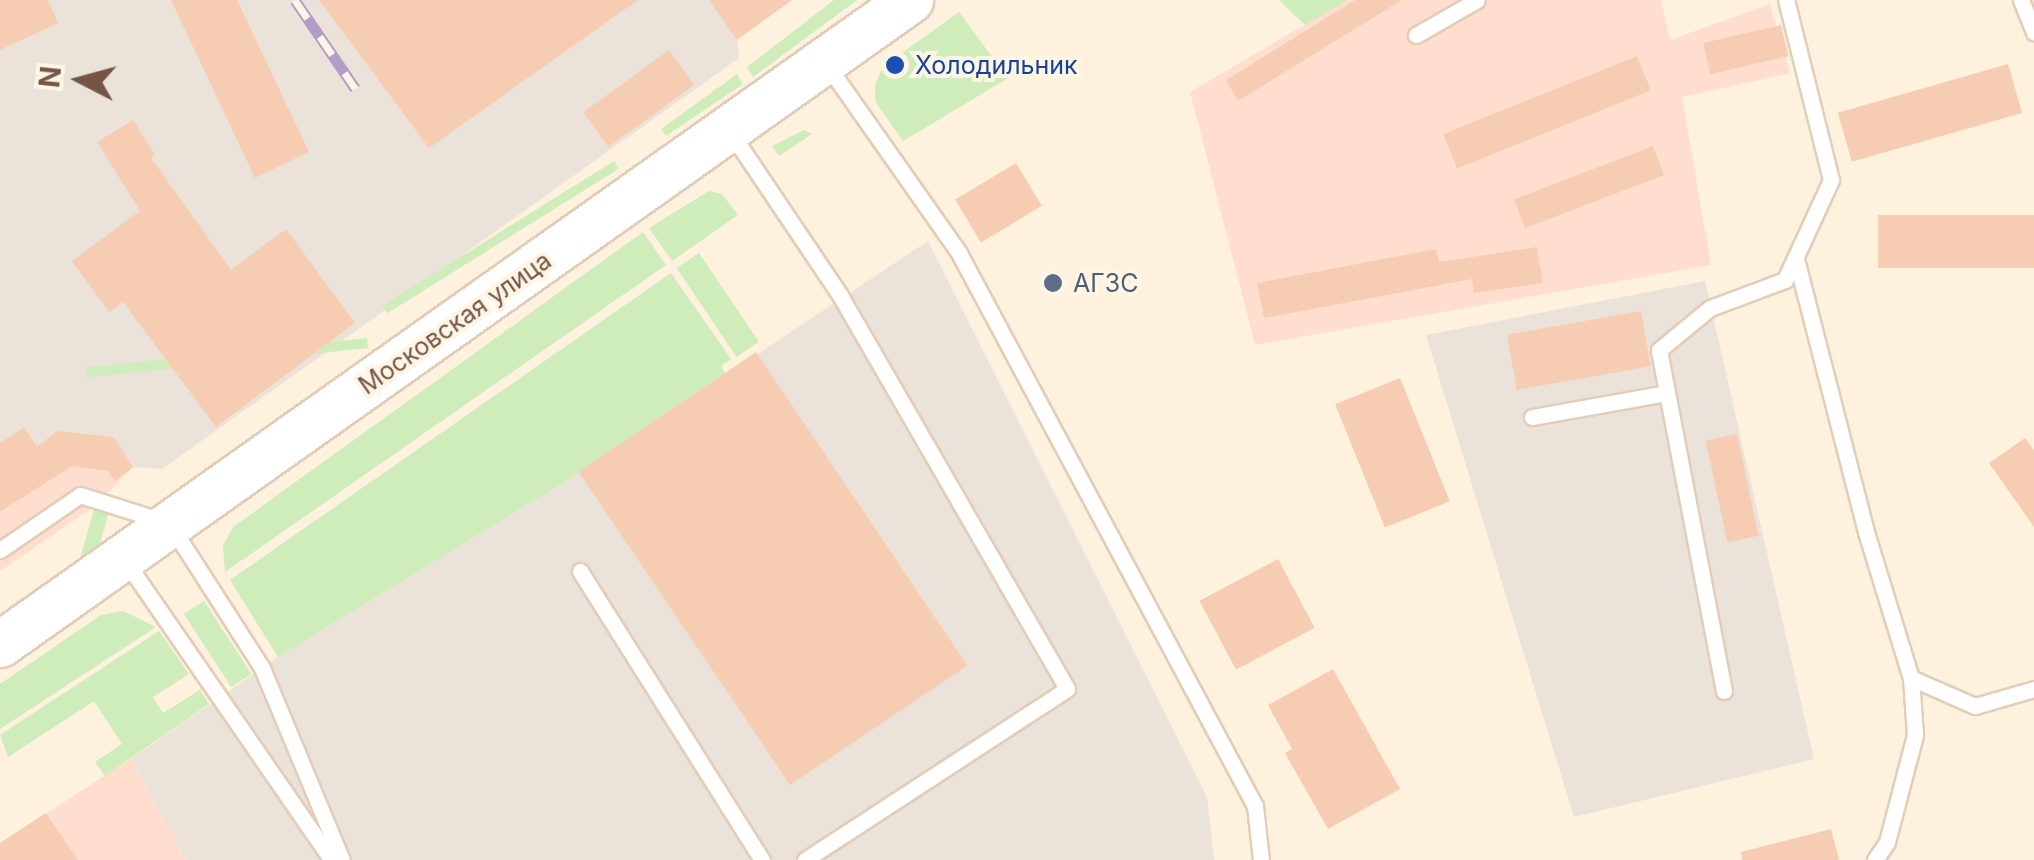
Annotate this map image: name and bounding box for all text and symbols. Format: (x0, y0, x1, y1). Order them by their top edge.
north arrow (30, 30, 130, 130)
place label: Холодильник (915, 50, 1078, 80)
marker: Холодильник (884, 54, 906, 76)
text: N (32, 64, 68, 89)
street label: Московская улица (353, 245, 557, 401)
place label: АГЗС (1073, 268, 1138, 298)
marker: АГЗС (1042, 272, 1064, 294)

